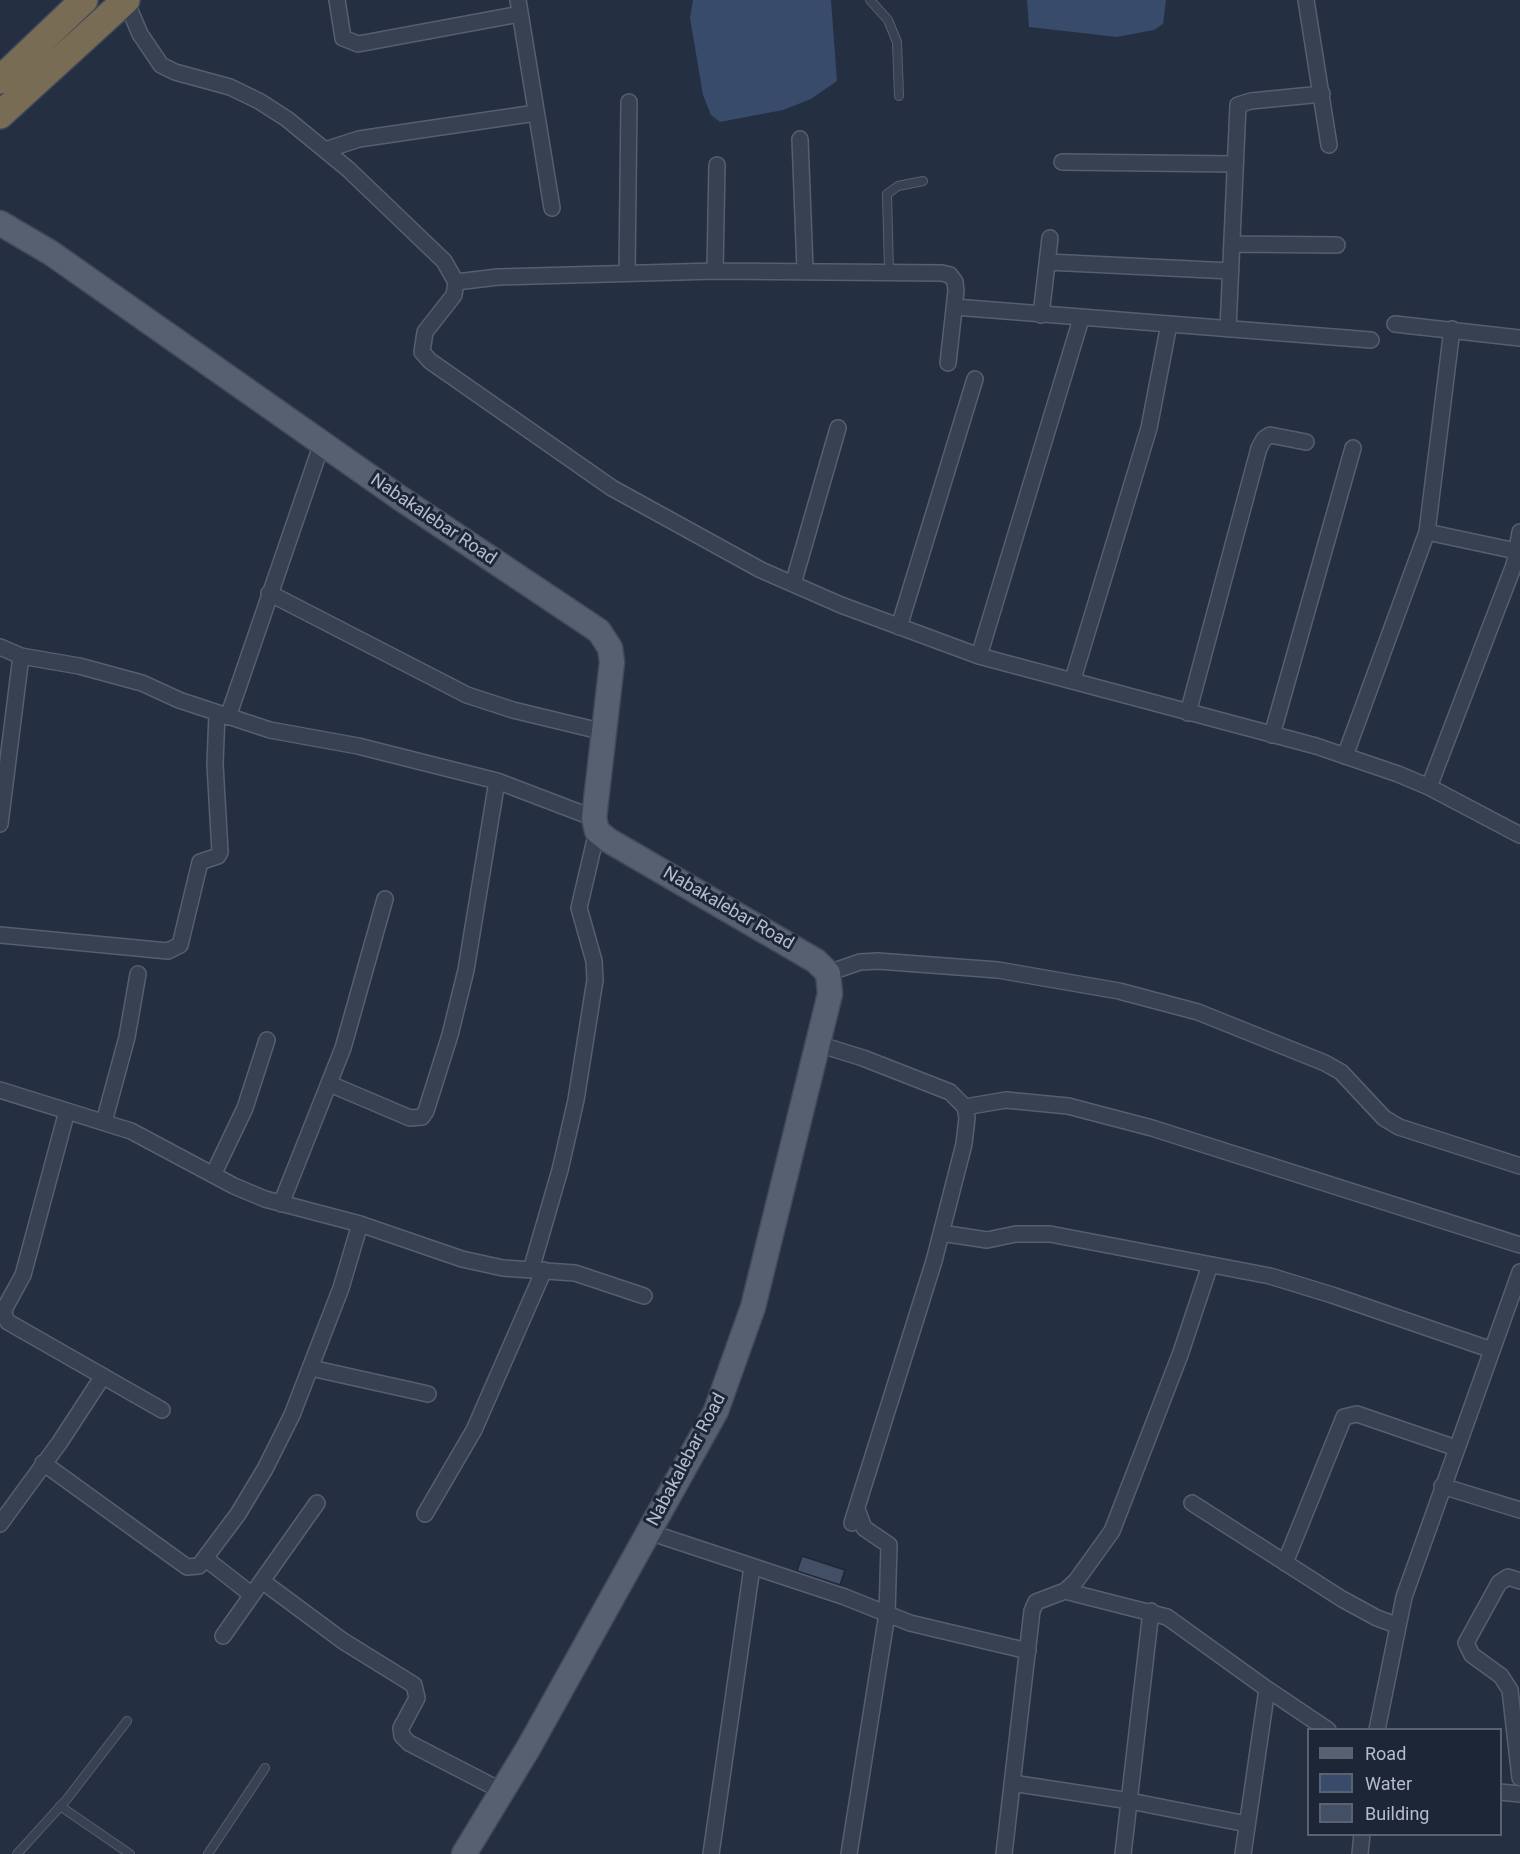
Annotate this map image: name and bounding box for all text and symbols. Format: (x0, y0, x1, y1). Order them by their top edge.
street label: Nabakalebar Road (366, 470, 500, 570)
street label: Nabakalebar Road (659, 863, 797, 955)
street label: Nabakalebar Road (643, 1390, 731, 1530)
legend (1307, 1728, 1502, 1836)
text: Road (1365, 1743, 1406, 1764)
text: Water (1365, 1773, 1412, 1794)
text: Building (1365, 1803, 1429, 1824)

